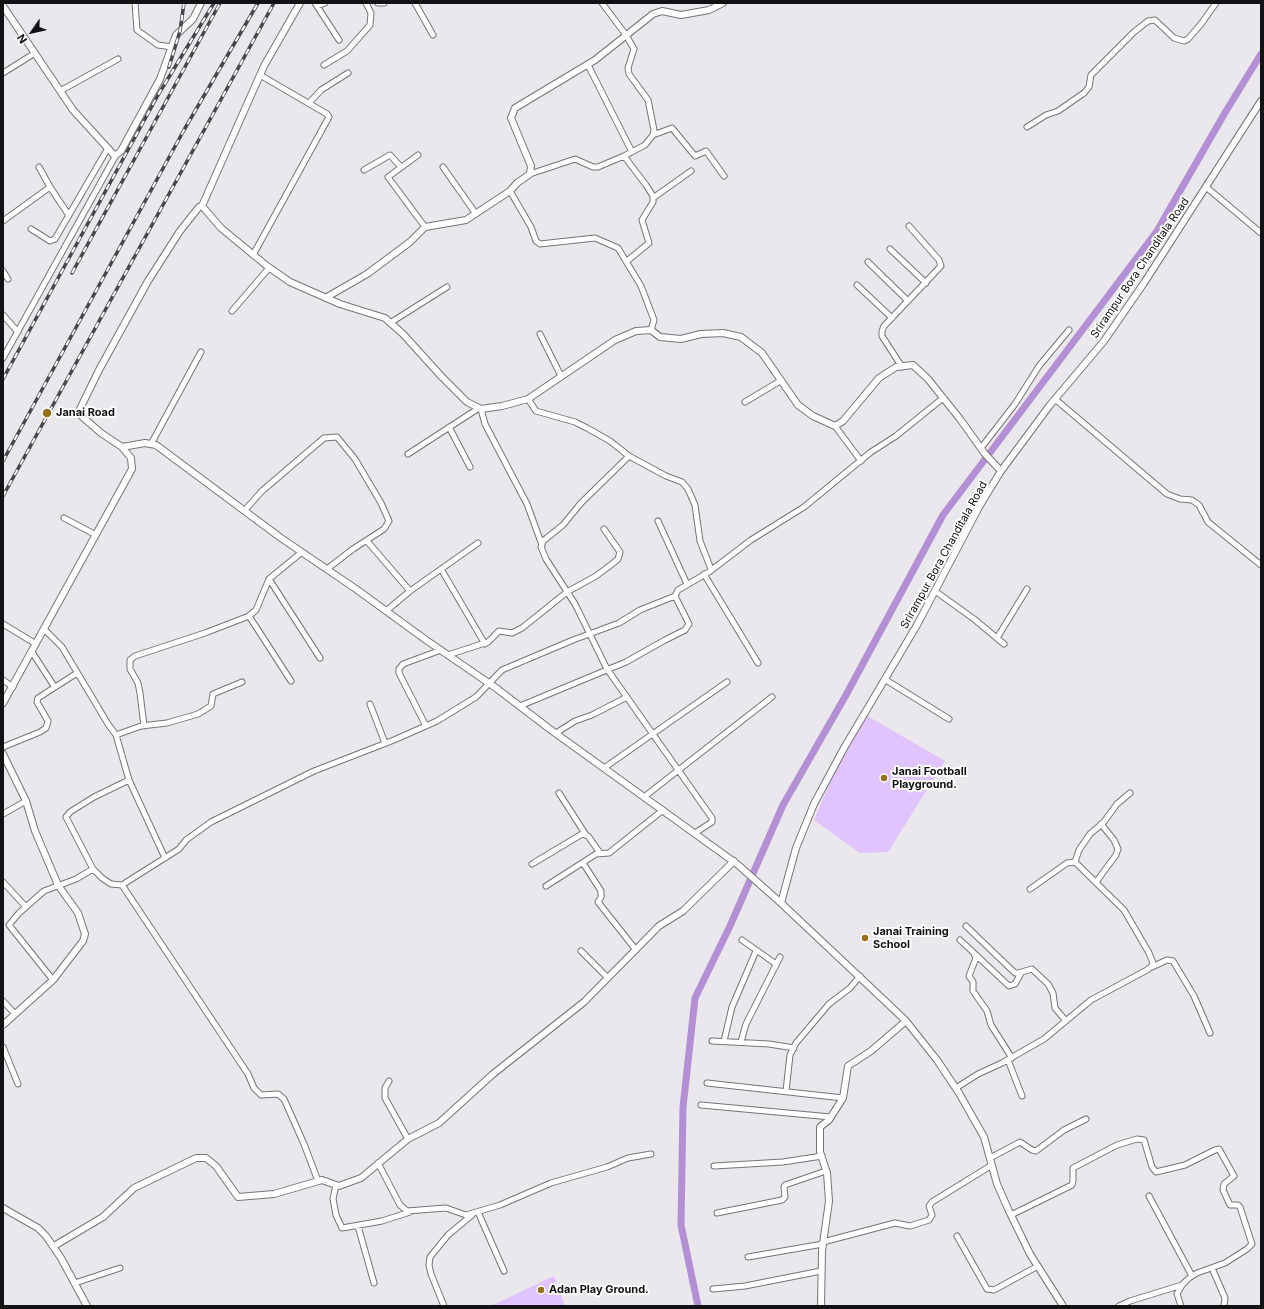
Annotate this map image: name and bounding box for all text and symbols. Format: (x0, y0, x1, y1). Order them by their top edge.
north arrow (12, 12, 52, 52)
text: N (14, 31, 30, 46)
street label: Srirampur Bora Chanditala Road (1088, 195, 1192, 341)
place label: Janai Road (56, 406, 115, 420)
marker: Janai Road (41, 407, 53, 419)
street label: Srirampur Bora Chanditala Road (898, 479, 990, 631)
place label: Janai Football Playground. (892, 765, 967, 791)
marker: Janai Football Playground. (879, 773, 889, 783)
place label: Janai Training School (873, 925, 949, 951)
marker: Janai Training School (860, 933, 870, 943)
place label: Adan Play Ground. (549, 1283, 649, 1297)
marker: Adan Play Ground. (536, 1285, 546, 1295)

